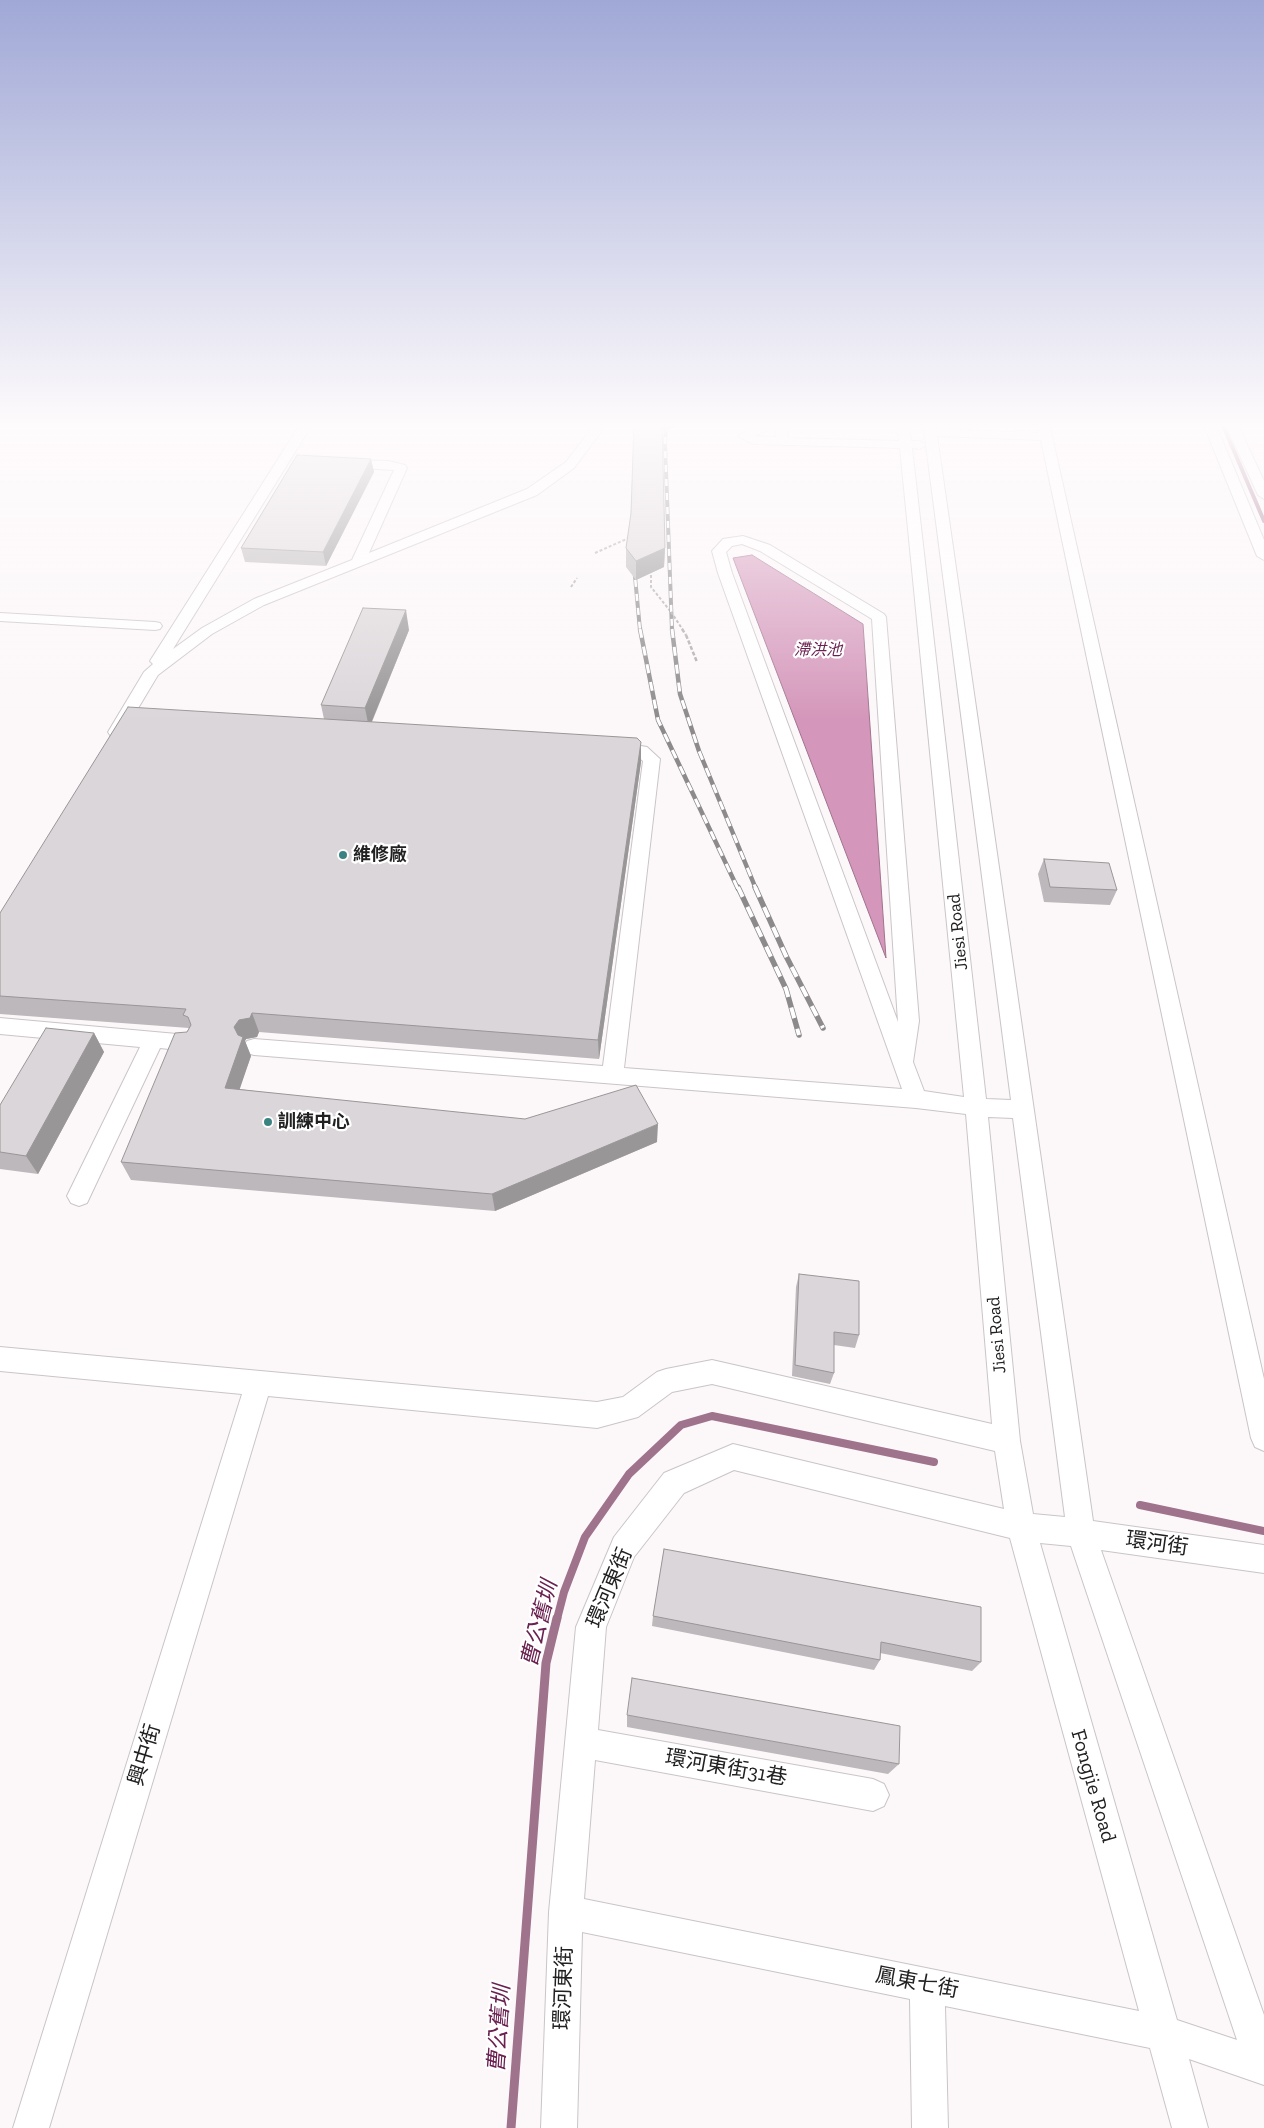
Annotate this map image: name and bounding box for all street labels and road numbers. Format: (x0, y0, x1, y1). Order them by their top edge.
street label: Jiesi Road (943, 893, 973, 971)
street label: Jiesi Road (983, 1296, 1011, 1374)
street label: 環河街 (1124, 1527, 1190, 1561)
street label: 環河東街 (582, 1544, 638, 1632)
street label: 興中街 (124, 1721, 166, 1789)
street label: Fongjie Road (1065, 1726, 1121, 1846)
street label: 環河東街31巷 (663, 1745, 789, 1791)
street label: 環河東街 (550, 1946, 578, 2030)
street label: 鳳東七街 (873, 1963, 961, 2003)

